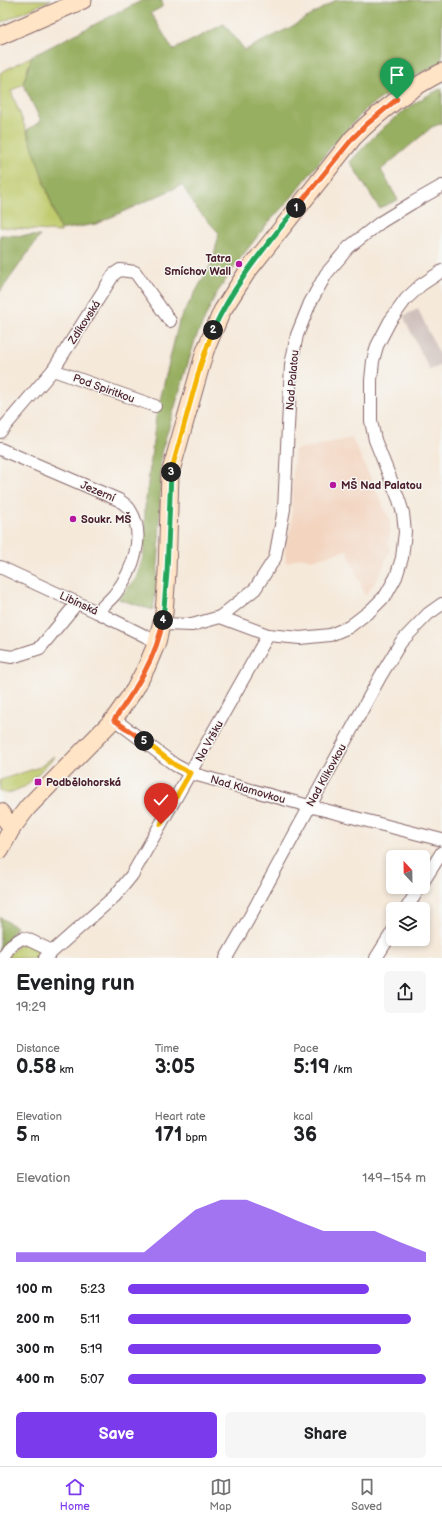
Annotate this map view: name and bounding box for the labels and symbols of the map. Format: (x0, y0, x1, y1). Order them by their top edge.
pin (380, 58, 414, 99)
pin: 1 (286, 198, 306, 218)
place label: Tatra Smíchov Wall (164, 252, 231, 278)
marker: Tatra Smíchov Wall (234, 259, 244, 269)
street label: Zdíkovská (65, 298, 103, 347)
pin: 2 (203, 320, 223, 340)
street label: Nad Palatou (283, 349, 302, 411)
street label: Pod Spiritkou (71, 371, 136, 406)
pin: 3 (161, 462, 181, 482)
street label: Jezerní (78, 478, 117, 505)
place label: MŠ Nad Palatou (341, 478, 422, 492)
marker: MŠ Nad Palatou (328, 480, 338, 490)
place label: Soukr. MŠ (81, 512, 131, 526)
marker: Soukr. MŠ (68, 514, 78, 524)
street label: Libínská (58, 589, 100, 618)
pin: 4 (153, 610, 173, 630)
street label: Na Vršku (193, 718, 226, 764)
pin: 5 (134, 731, 154, 751)
street label: Nad Klikovkou (304, 741, 349, 809)
street label: Nad Klamovkou (209, 773, 287, 806)
place label: Podbělohorská (46, 776, 121, 789)
marker: Podbělohorská (33, 777, 43, 787)
pin (144, 783, 178, 824)
north arrow (386, 850, 430, 894)

